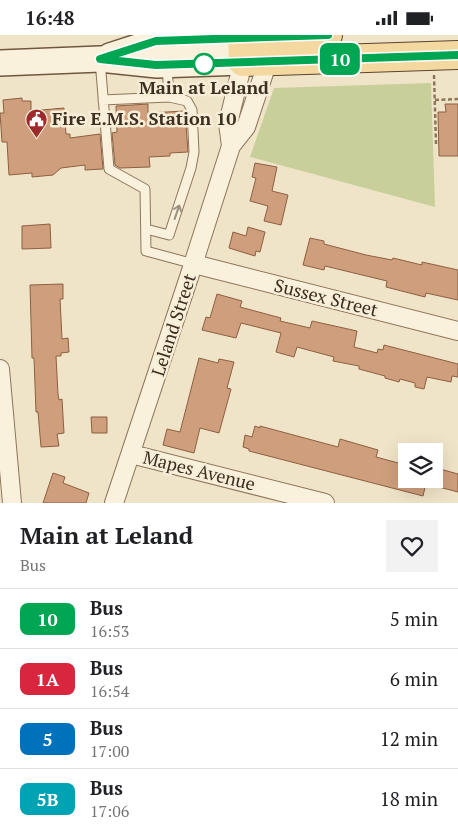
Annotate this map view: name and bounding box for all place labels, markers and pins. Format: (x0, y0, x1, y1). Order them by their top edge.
marker: Main at Leland (193, 53, 215, 75)
place label: Main at Leland (139, 75, 269, 99)
place label: Fire E.M.S. Station 10 (52, 106, 236, 130)
public building icon: Fire E.M.S. Station 10 (24, 107, 48, 138)

